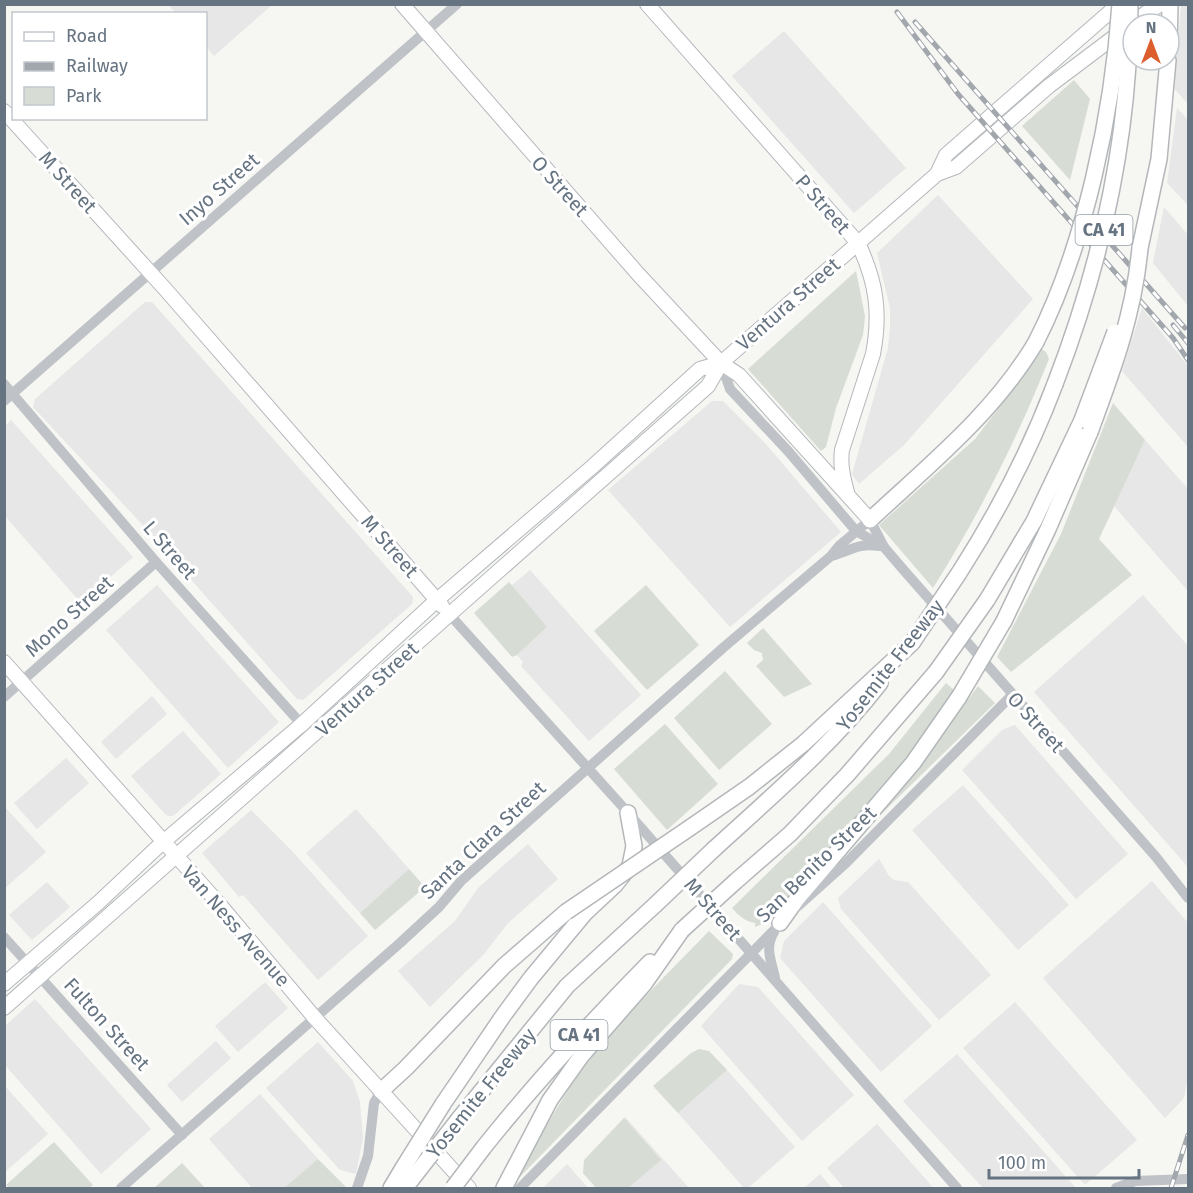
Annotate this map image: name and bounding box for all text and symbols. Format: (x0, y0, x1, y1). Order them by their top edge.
legend (12, 12, 207, 120)
north arrow (1121, 12, 1181, 72)
text: N (1146, 18, 1156, 37)
text: Road (66, 25, 108, 47)
text: Railway (66, 55, 128, 77)
text: Park (66, 85, 102, 107)
street label: M Street (34, 146, 103, 219)
street label: Inyo Street (174, 147, 265, 230)
street label: O Street (527, 151, 594, 222)
street label: P Street (791, 169, 856, 239)
road number: CA 41 (1076, 215, 1132, 245)
street label: Ventura Street (731, 252, 845, 356)
street label: M Street (356, 510, 424, 583)
street label: L Street (138, 516, 202, 585)
street label: Mono Street (20, 570, 119, 662)
street label: Yosemite Freeway (831, 594, 949, 736)
street label: Ventura Street (311, 636, 424, 741)
street label: O Street (1003, 687, 1070, 758)
street label: Santa Clara Street (416, 776, 551, 904)
street label: San Benito Street (751, 800, 881, 927)
street label: Van Ness Avenue (177, 860, 295, 992)
street label: M Street (679, 873, 747, 946)
street label: Fulton Street (59, 973, 155, 1076)
road number: CA 41 (550, 1020, 608, 1050)
street label: Yosemite Freeway (421, 1023, 541, 1163)
scale bar (989, 1142, 1139, 1180)
text: 100 m (998, 1152, 1046, 1174)

